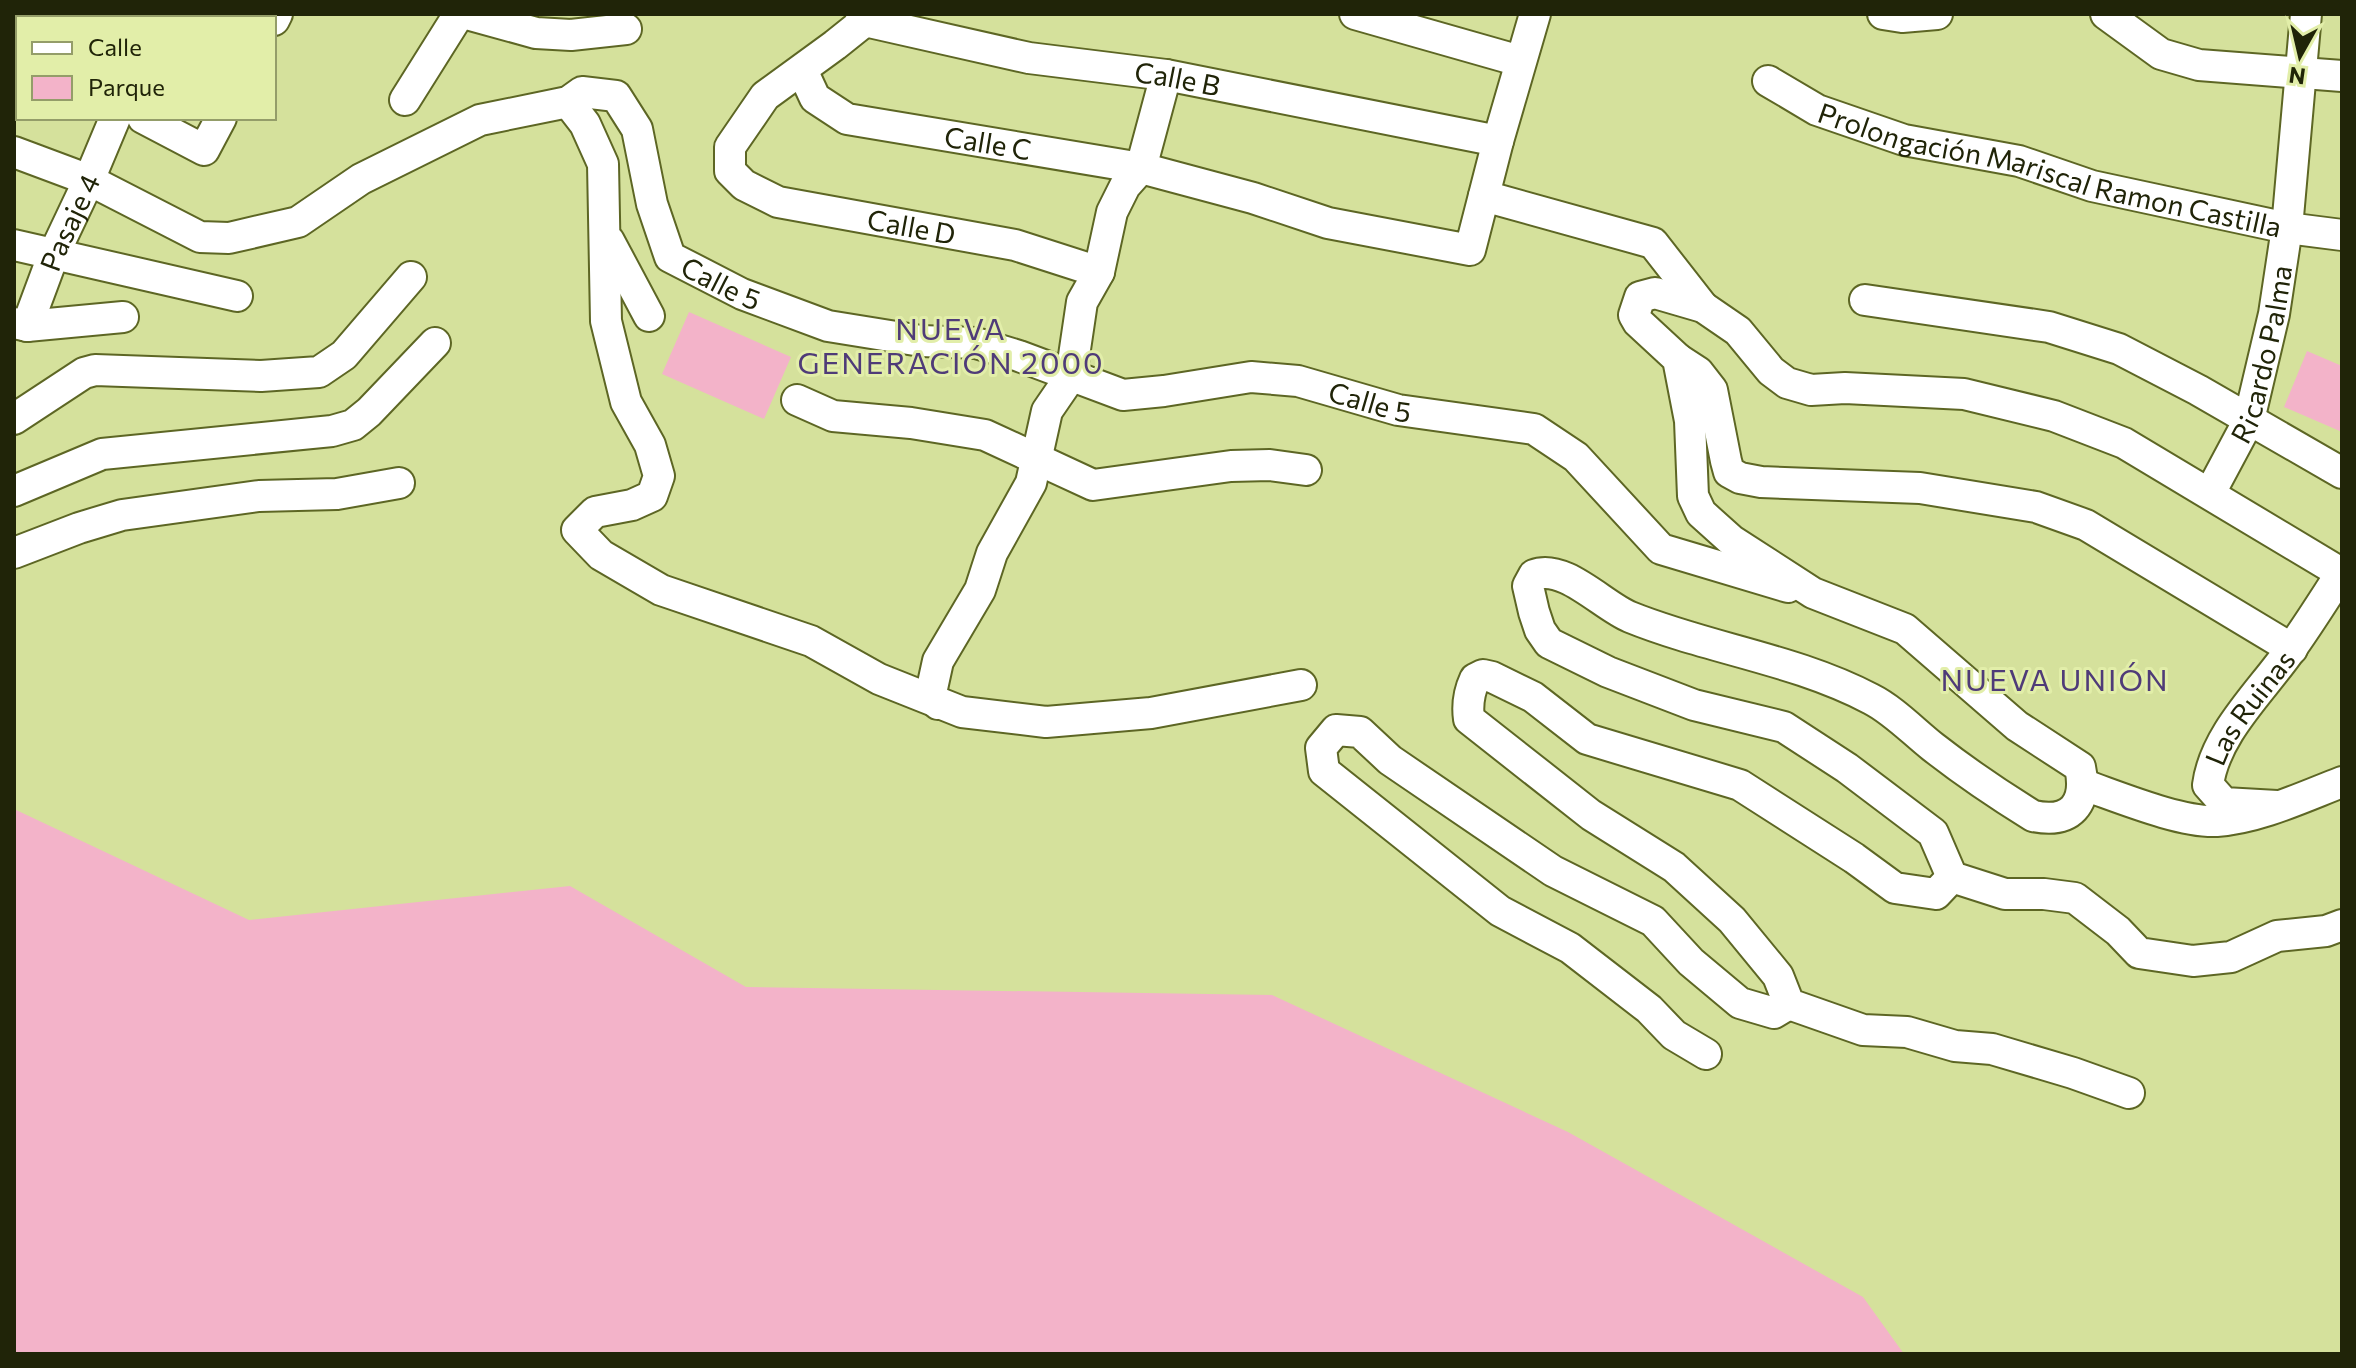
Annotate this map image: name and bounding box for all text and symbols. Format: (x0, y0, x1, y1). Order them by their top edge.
legend (16, 16, 276, 120)
north arrow (2260, 16, 2340, 96)
text: Calle (88, 32, 142, 61)
street label: Calle B (1133, 54, 1223, 102)
text: N (2287, 62, 2307, 91)
text: Parque (88, 72, 165, 101)
street label: Prolongación Mariscal Ramon Castilla (1814, 95, 2285, 243)
street label: Calle C (942, 119, 1034, 166)
street label: Pasaje 4 (32, 168, 107, 276)
street label: Calle D (865, 202, 958, 251)
street label: Calle 5 (676, 249, 765, 316)
street label: Ricardo Palma (2223, 263, 2298, 449)
district label: NUEVA GENERACIÓN 2000 (797, 309, 1105, 380)
street label: Calle 5 (1325, 374, 1413, 429)
street label: Las Ruinas (2197, 643, 2302, 770)
district label: NUEVA UNIÓN (1940, 660, 2170, 697)

